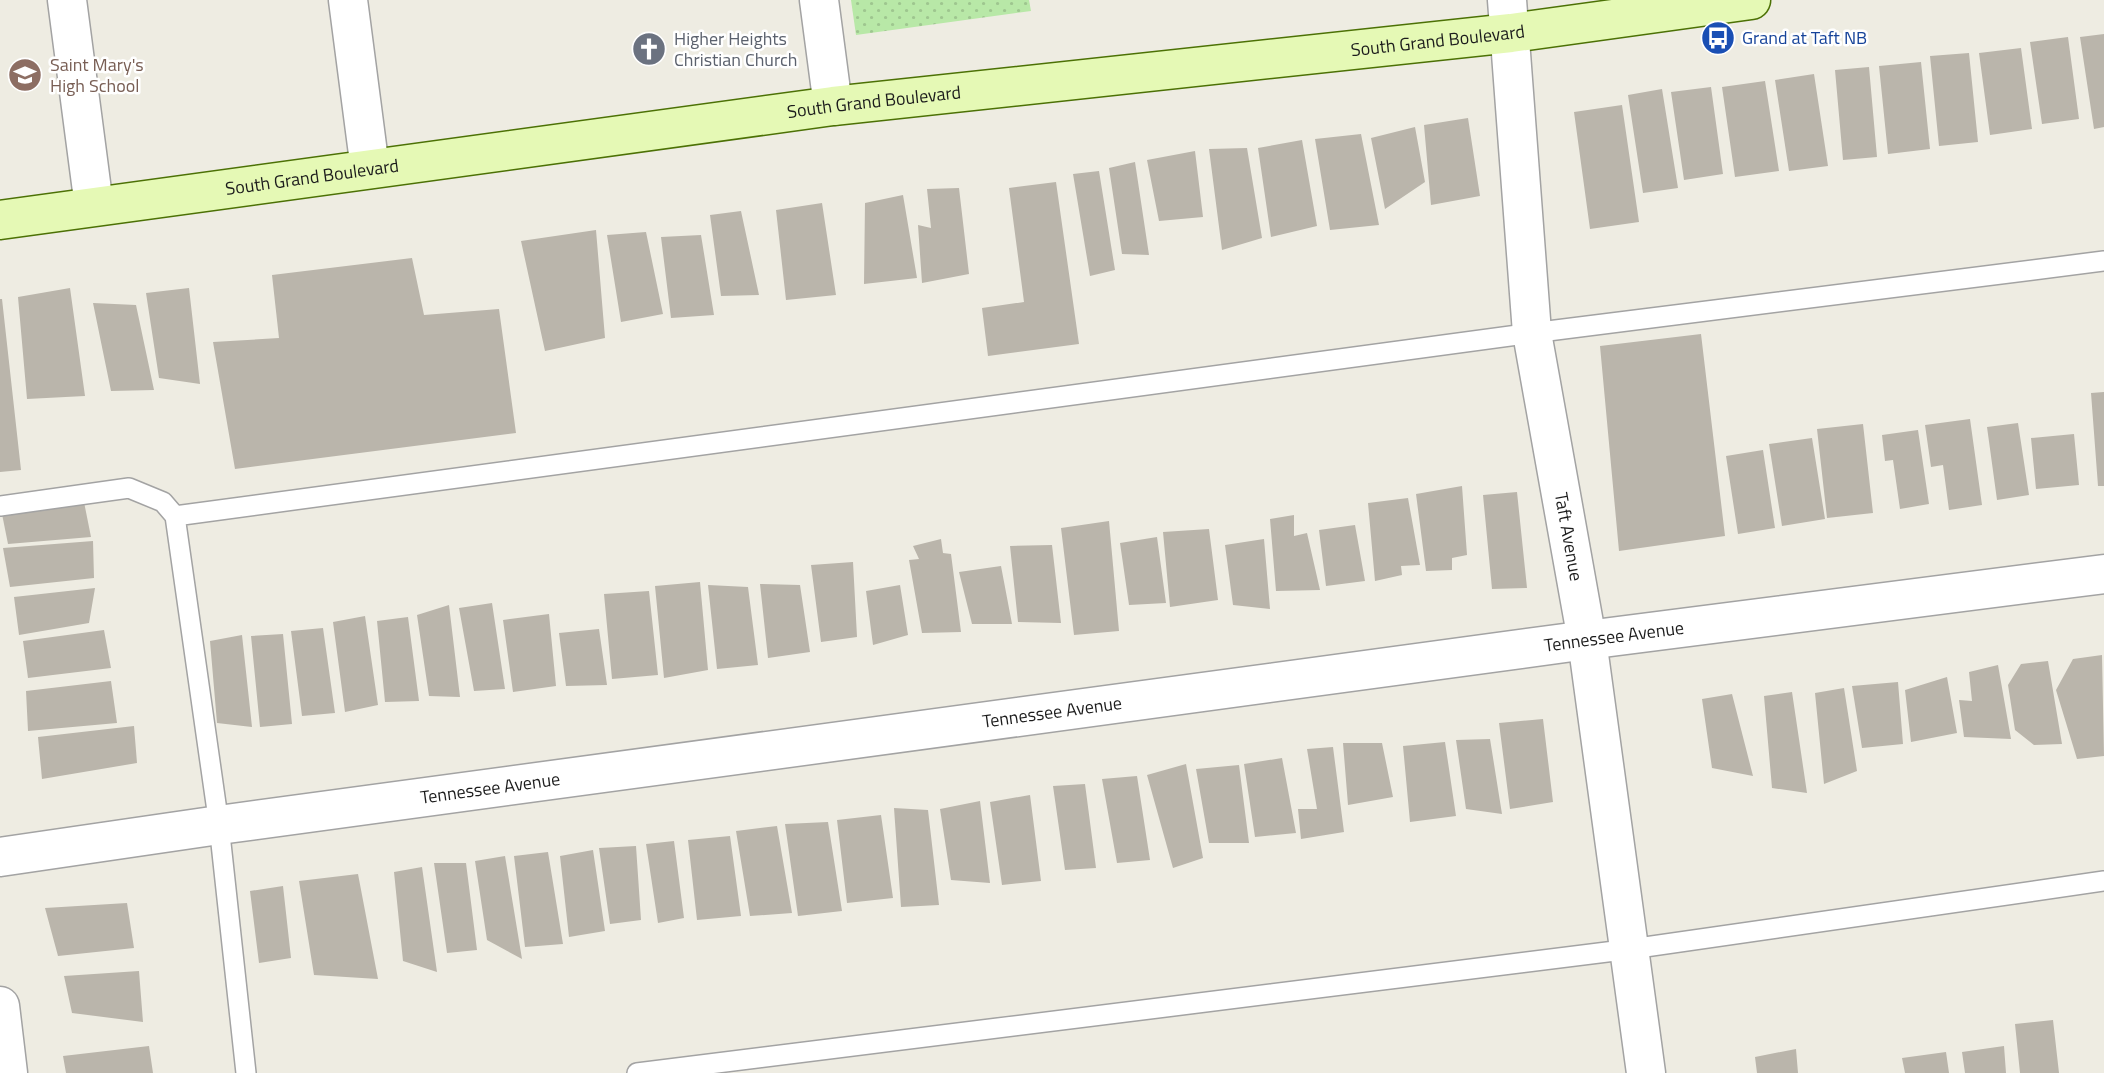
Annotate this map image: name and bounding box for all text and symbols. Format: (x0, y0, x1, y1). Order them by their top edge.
street label: South Grand Boulevard (1349, 17, 1526, 63)
bus stop icon: Grand at Taft NB (1699, 19, 1737, 57)
place label: Grand at Taft NB (1742, 24, 1867, 51)
place label: Higher Heights Christian Church (674, 25, 797, 73)
church icon: Higher Heights Christian Church (630, 30, 668, 68)
place label: Saint Mary's High School (50, 51, 144, 99)
school or university icon: Saint Mary's High School (6, 56, 44, 94)
street label: South Grand Boulevard (785, 78, 962, 125)
street label: South Grand Boulevard (224, 152, 400, 202)
street label: Taft Avenue (1548, 490, 1590, 583)
street label: Tennessee Avenue (1542, 614, 1685, 659)
street label: Tennessee Avenue (981, 689, 1124, 735)
street label: Tennessee Avenue (419, 765, 562, 811)

